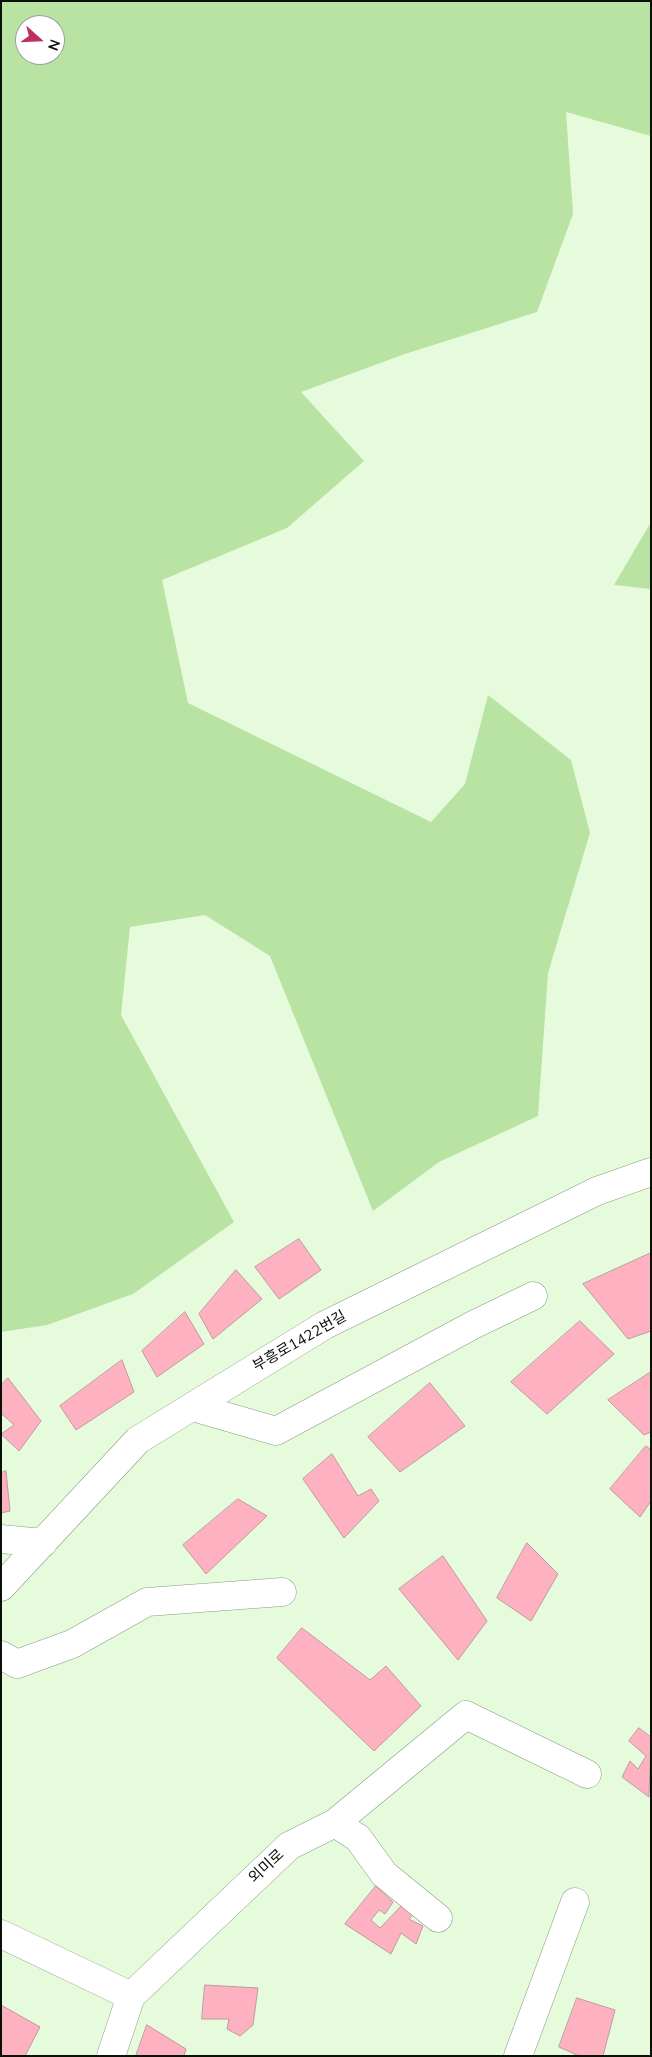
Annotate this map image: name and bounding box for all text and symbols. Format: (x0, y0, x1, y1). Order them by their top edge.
north arrow (15, 15, 65, 65)
text: N (43, 37, 64, 53)
street label: 부흥로1422번길 (250, 1308, 350, 1376)
street label: 외미로 (246, 1846, 288, 1888)

